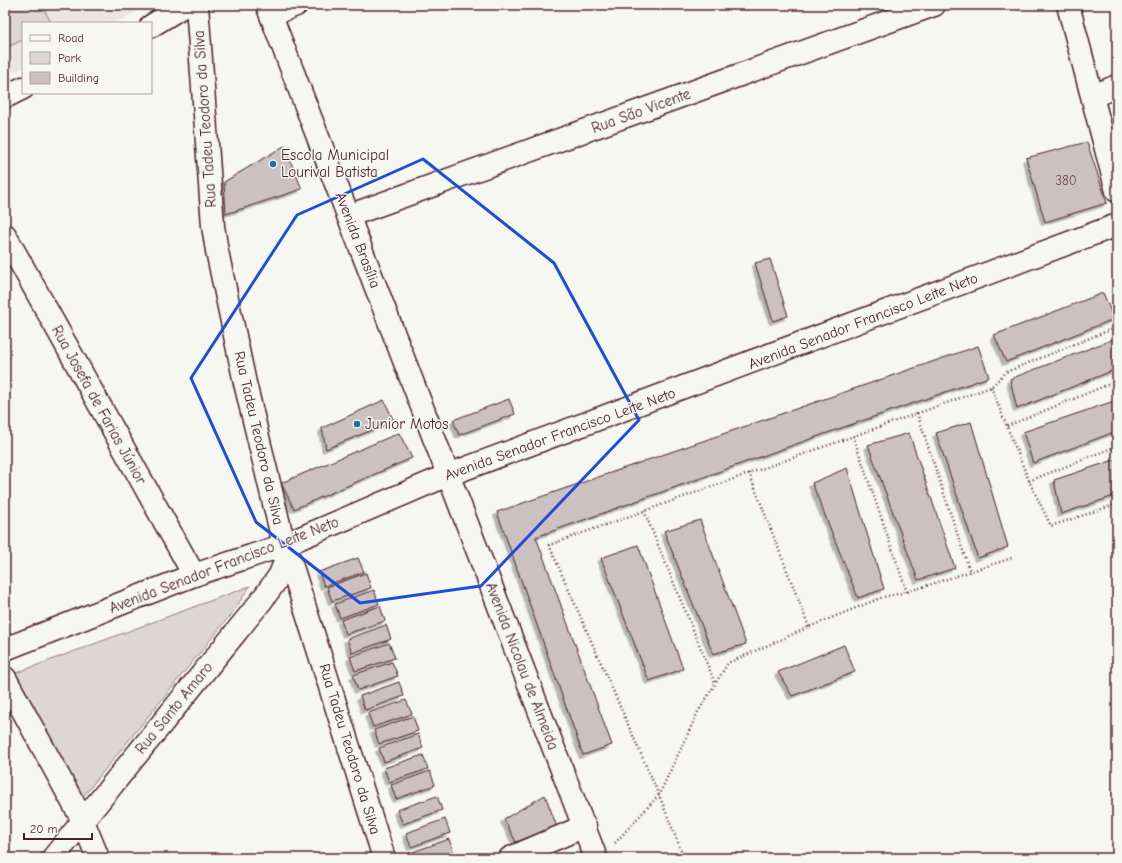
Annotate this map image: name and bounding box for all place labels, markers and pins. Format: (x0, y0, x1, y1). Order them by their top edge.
place label: Escola Municipal Lourival Batista (281, 146, 389, 181)
marker: Escola Municipal Lourival Batista (268, 159, 278, 169)
place label: Junior Motos (365, 415, 448, 433)
marker: Junior Motos (352, 419, 362, 429)

